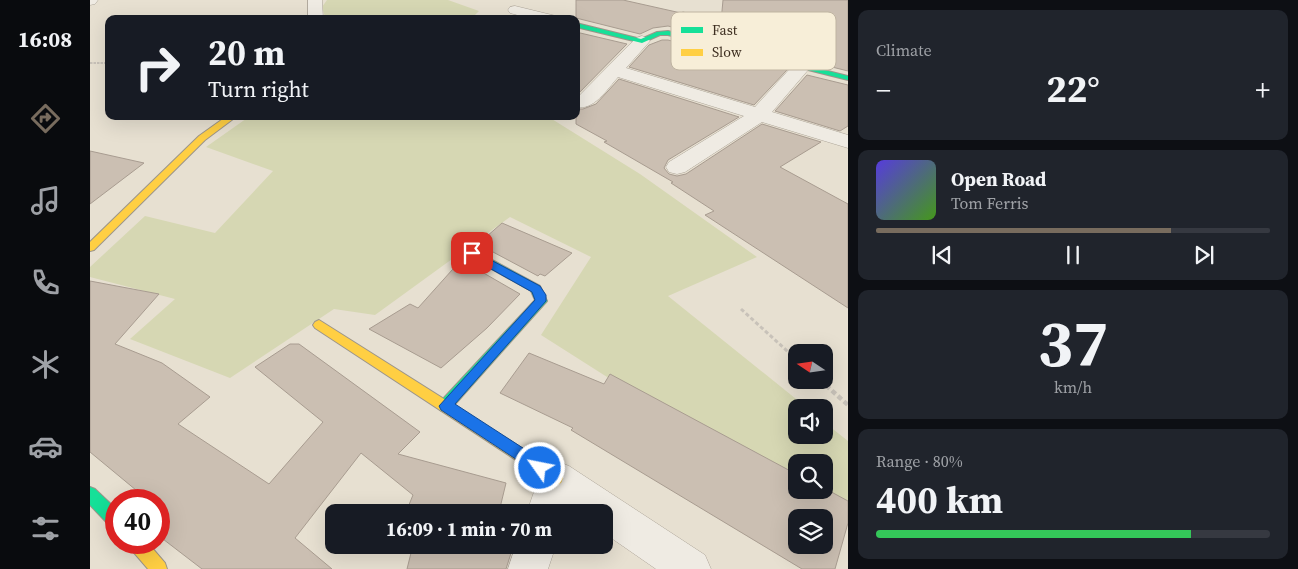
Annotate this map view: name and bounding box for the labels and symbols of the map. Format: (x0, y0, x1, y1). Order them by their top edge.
legend (671, 12, 836, 70)
text: Fast (712, 20, 738, 40)
text: Slow (712, 42, 742, 62)
pin (451, 232, 493, 274)
north arrow (788, 344, 832, 389)
position arrow (513, 441, 565, 493)
speed limit sign: 40 (105, 489, 170, 554)

